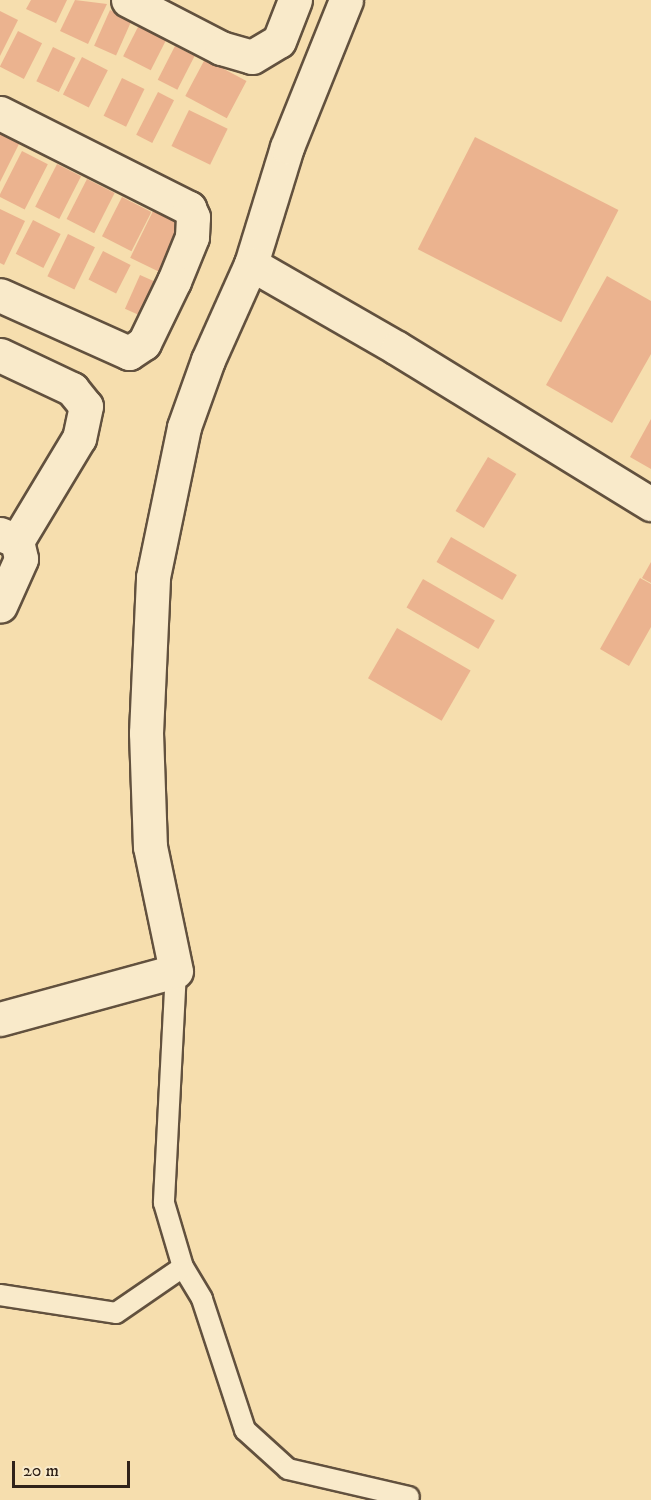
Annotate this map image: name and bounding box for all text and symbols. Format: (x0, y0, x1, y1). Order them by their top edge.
scale bar (15, 1449, 134, 1487)
text: 20 m (23, 1460, 59, 1482)

